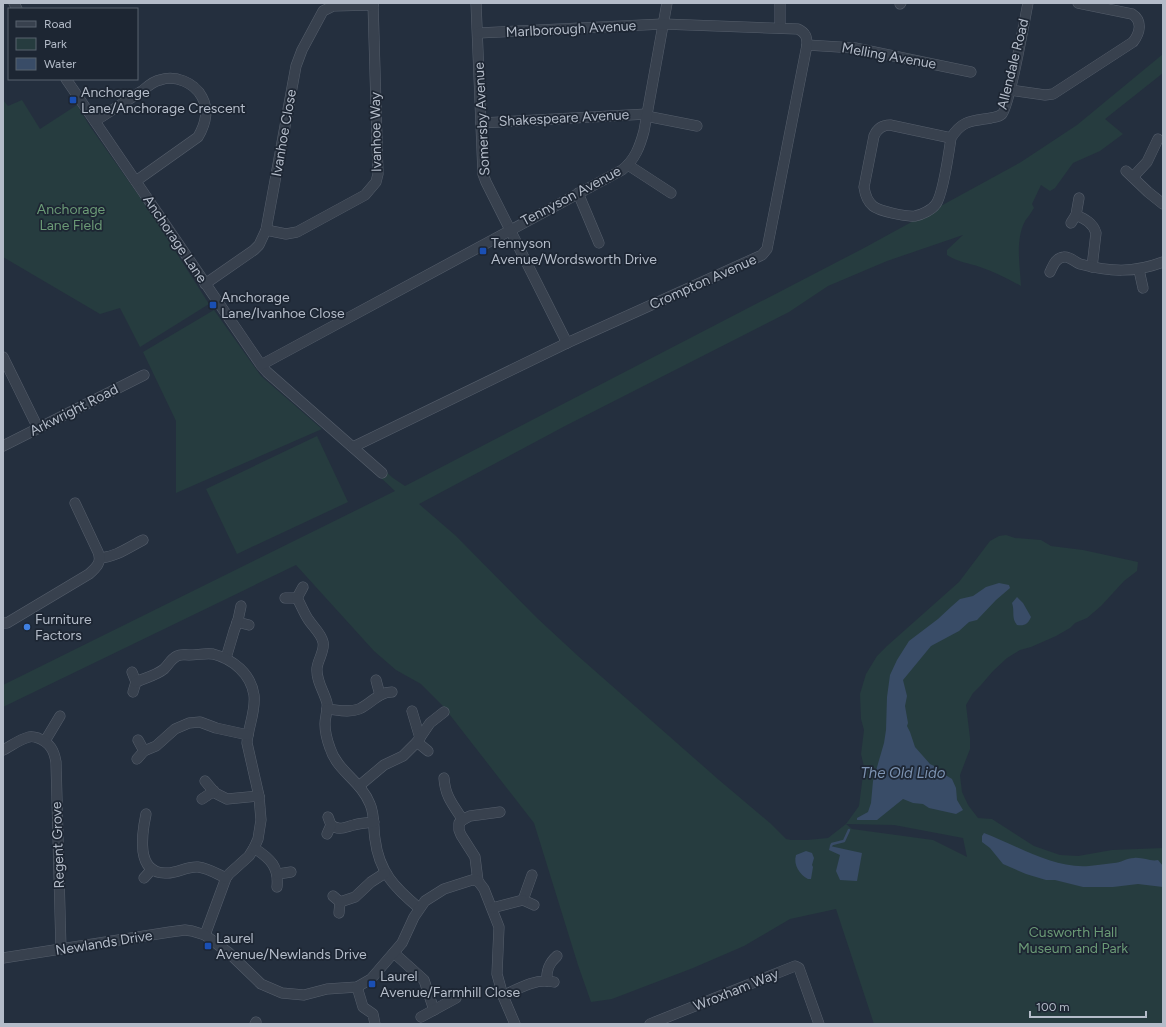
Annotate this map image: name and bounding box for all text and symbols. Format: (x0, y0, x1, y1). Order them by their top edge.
legend (8, 8, 138, 80)
text: Road (44, 17, 72, 31)
street label: Marlborough Avenue (505, 17, 637, 41)
street label: Allendale Road (994, 17, 1032, 111)
text: Park (44, 37, 67, 51)
street label: Melling Avenue (840, 39, 938, 73)
text: Water (44, 57, 76, 71)
street label: Somersby Avenue (471, 61, 493, 176)
place label: Anchorage Lane/Anchorage Crescent (81, 84, 246, 117)
street label: Ivanhoe Close (268, 88, 300, 178)
street label: Ivanhoe Way (367, 91, 385, 172)
marker: Anchorage Lane/Anchorage Crescent (68, 95, 78, 105)
street label: Shakespeare Avenue (498, 106, 630, 130)
street label: Tennyson Avenue (518, 162, 624, 229)
street label: Anchorage Lane (139, 192, 211, 286)
park label: Anchorage Lane Field (37, 201, 106, 234)
place label: Tennyson Avenue/Wordsworth Drive (491, 235, 657, 268)
marker: Tennyson Avenue/Wordsworth Drive (478, 246, 488, 256)
street label: Crompton Avenue (647, 251, 759, 313)
place label: Anchorage Lane/Ivanhoe Close (221, 289, 345, 322)
marker: Anchorage Lane/Ivanhoe Close (208, 300, 218, 310)
street label: Arkwright Road (27, 380, 121, 440)
place label: Furniture Factors (35, 611, 92, 644)
marker: Furniture Factors (22, 622, 32, 632)
water label: The Old Lido (861, 764, 946, 782)
street label: Regent Grove (48, 801, 68, 889)
park label: Cusworth Hall Museum and Park (1018, 924, 1128, 957)
street label: Newlands Drive (54, 927, 154, 959)
place label: Laurel Avenue/Newlands Drive (216, 930, 367, 963)
marker: Laurel Avenue/Newlands Drive (203, 941, 213, 951)
street label: Wroxham Way (691, 965, 782, 1015)
place label: Laurel Avenue/Farmhill Close (380, 968, 521, 1001)
marker: Laurel Avenue/Farmhill Close (367, 979, 377, 989)
scale bar (1030, 993, 1146, 1019)
text: 100 m (1036, 1000, 1070, 1014)

